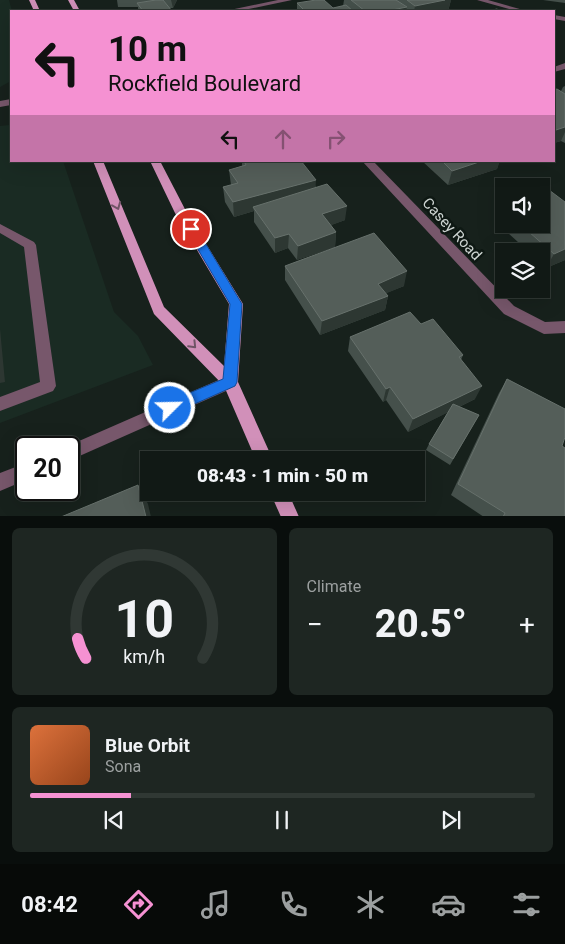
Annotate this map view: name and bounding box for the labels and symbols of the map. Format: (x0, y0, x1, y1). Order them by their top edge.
street label: Casey Road (419, 194, 485, 264)
one-way arrow (110, 201, 121, 210)
pin (170, 208, 212, 250)
one-way arrow (187, 339, 196, 348)
position arrow (143, 381, 195, 433)
speed limit sign: 20 (15, 436, 80, 501)

